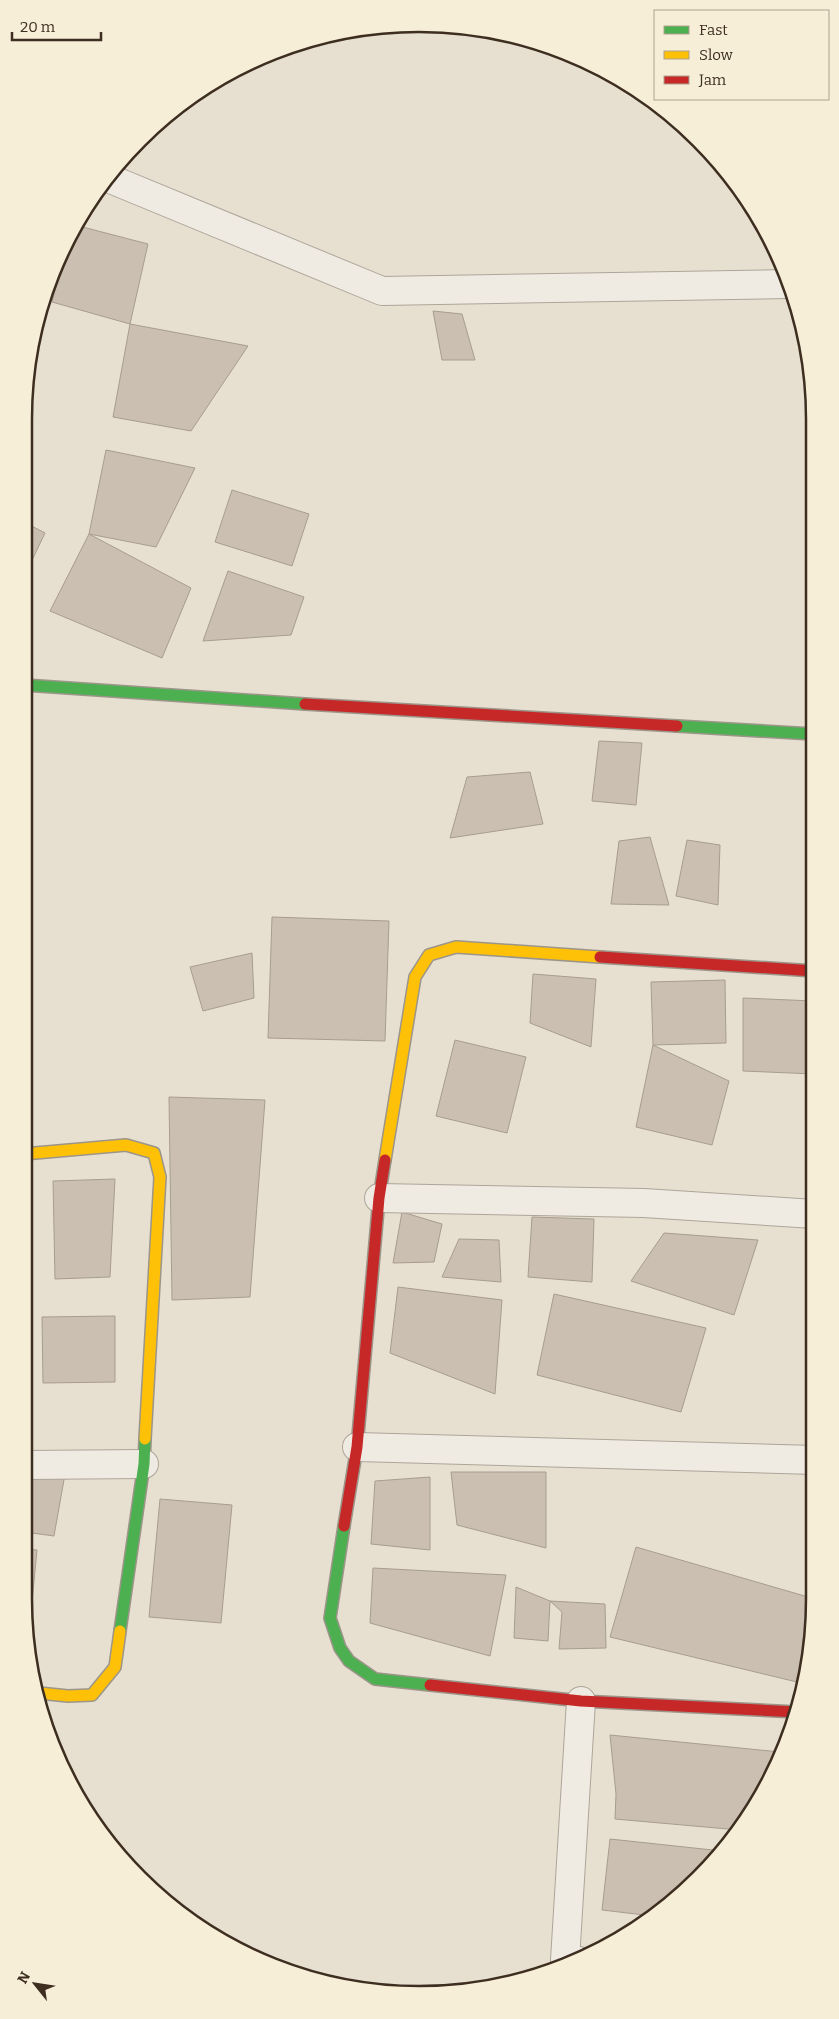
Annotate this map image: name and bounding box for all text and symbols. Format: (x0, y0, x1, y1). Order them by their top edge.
scale bar (12, 10, 101, 42)
legend (654, 10, 829, 100)
text: 20 m (20, 18, 56, 36)
text: Fast (699, 21, 728, 39)
text: Slow (699, 46, 734, 64)
text: Jam (698, 71, 727, 89)
north arrow (10, 1959, 60, 2009)
text: N (14, 1969, 34, 1987)

